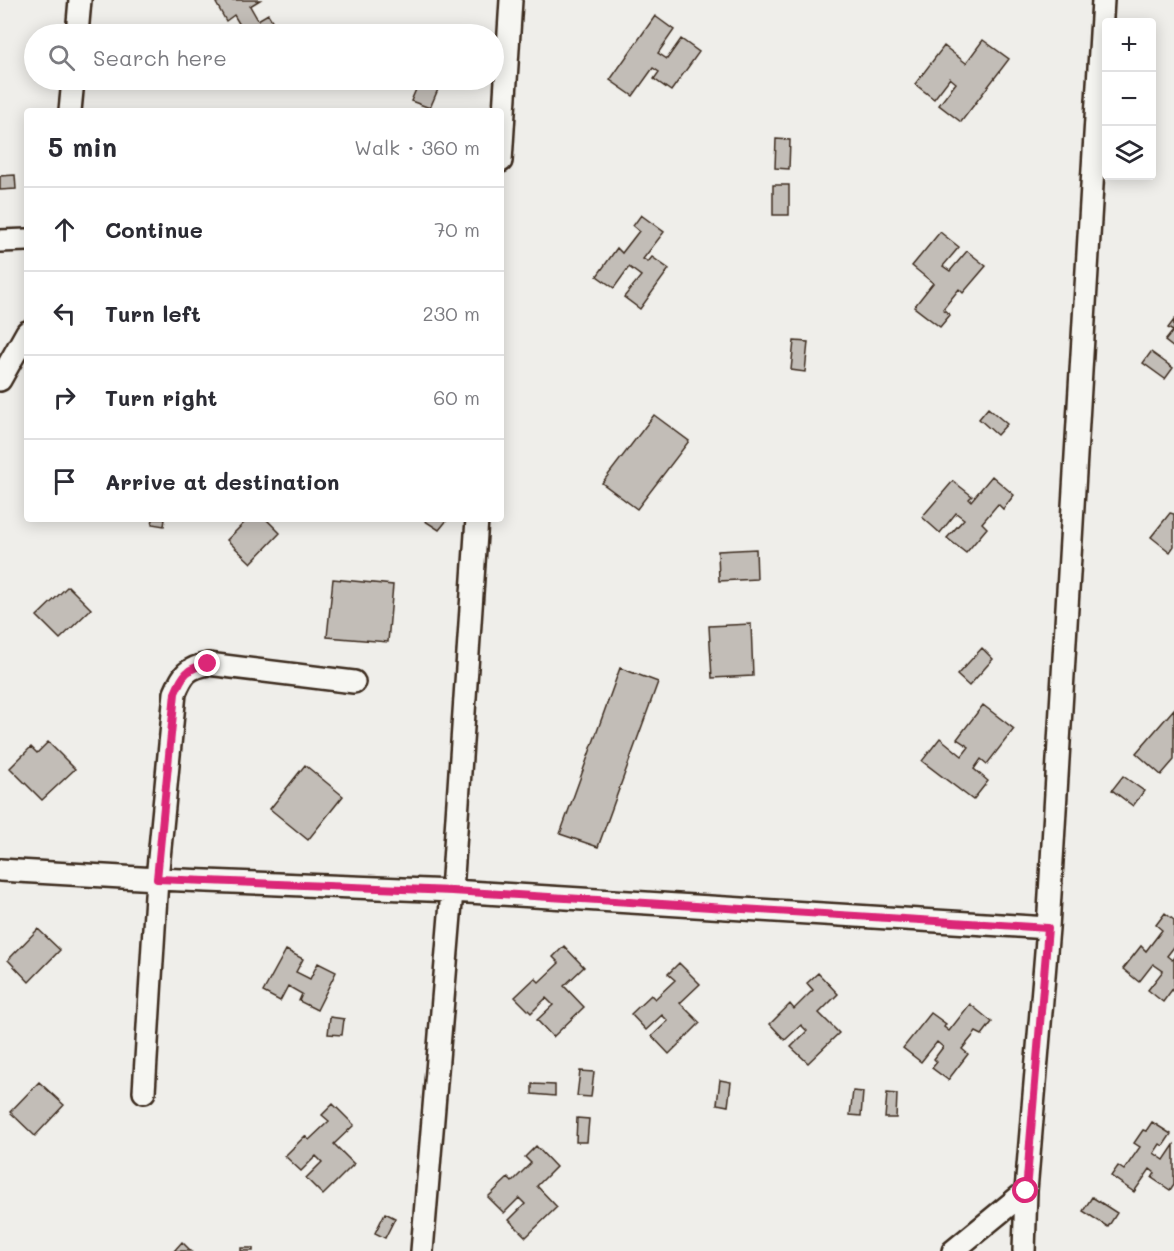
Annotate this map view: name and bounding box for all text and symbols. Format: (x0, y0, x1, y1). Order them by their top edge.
map controls (1102, 18, 1156, 180)
button: + (1102, 18, 1156, 72)
search box (24, 24, 504, 90)
icon: search (45, 41, 78, 74)
text: Search here (93, 43, 227, 72)
button: − (1102, 72, 1156, 126)
button: layers (1102, 126, 1156, 180)
text: 5 min (48, 130, 117, 164)
text: Walk · 360 m (354, 134, 480, 160)
icon: ahead (48, 213, 81, 246)
text: Continue (105, 215, 203, 244)
text: 70 m (434, 216, 480, 242)
icon: left (48, 297, 81, 330)
text: Turn left (105, 299, 201, 328)
text: 230 m (422, 300, 480, 326)
icon: right (48, 381, 81, 414)
text: Turn right (105, 383, 217, 412)
text: 60 m (433, 384, 480, 410)
icon: arrive (48, 465, 81, 498)
text: Arrive at destination (105, 467, 340, 496)
route end (194, 650, 220, 676)
route start (1012, 1177, 1038, 1203)

